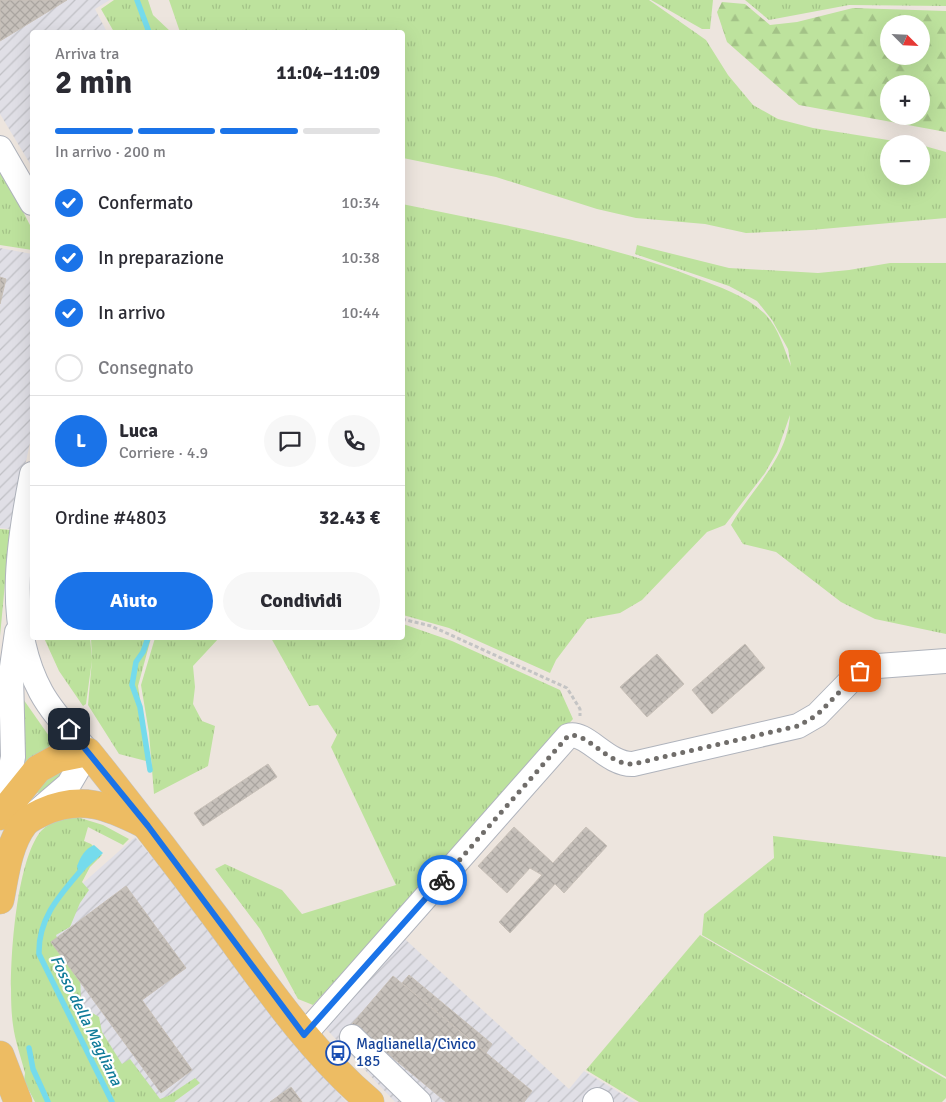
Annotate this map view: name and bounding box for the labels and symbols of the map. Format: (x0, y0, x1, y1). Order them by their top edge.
north arrow (880, 15, 930, 65)
pin (839, 650, 881, 692)
pin (48, 708, 90, 750)
courier (417, 855, 467, 905)
water label: Fosso della Magliana (46, 952, 127, 1090)
place label: Maglianella/Civico 185 (356, 1035, 476, 1070)
bus stop icon: Maglianella/Civico 185 (325, 1040, 351, 1066)

